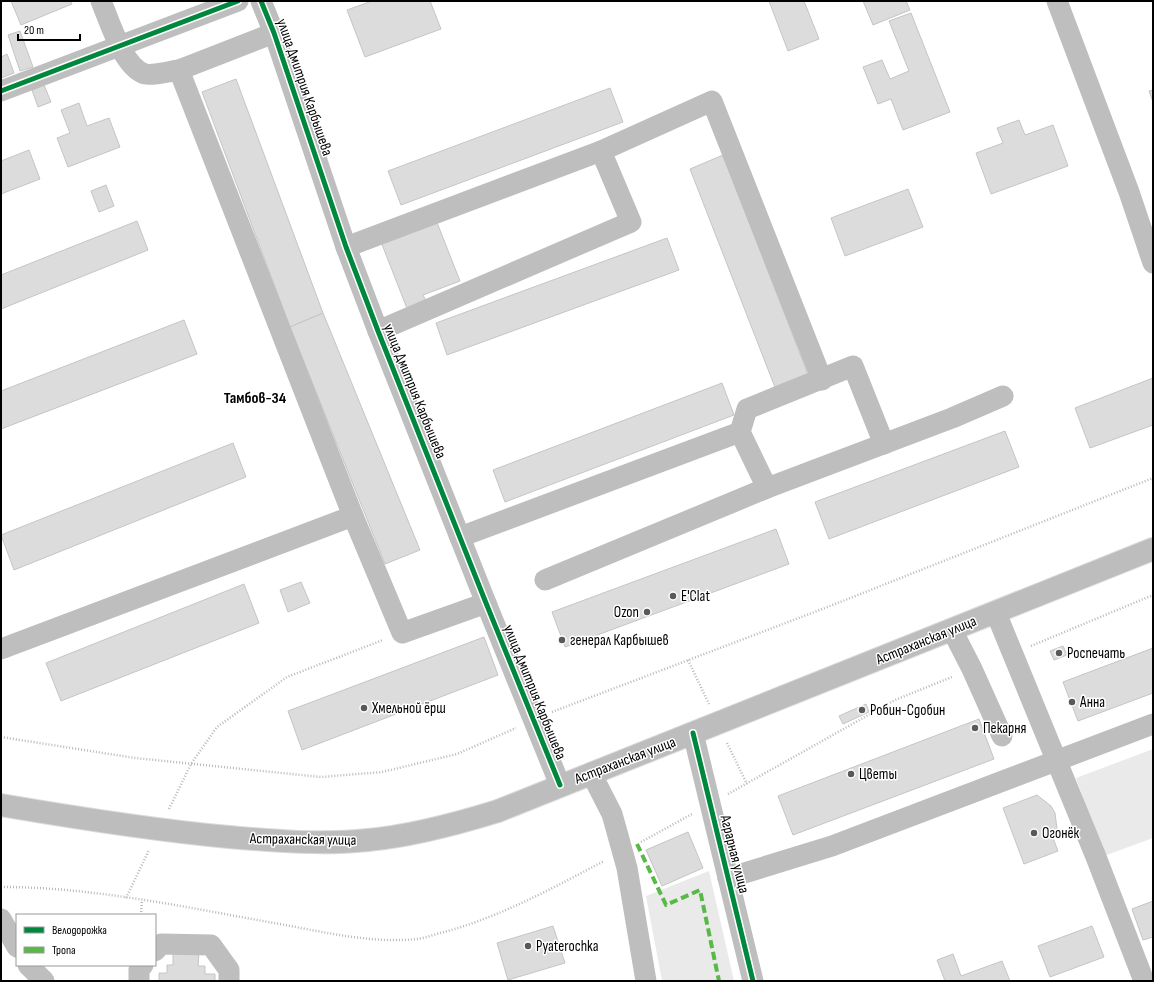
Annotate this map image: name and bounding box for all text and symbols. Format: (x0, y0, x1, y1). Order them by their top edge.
scale bar (18, 16, 80, 42)
street label: улица Дмитрия Карбышева (272, 16, 337, 158)
text: 20 m (24, 23, 44, 38)
street label: улица Дмитрия Карбышева (379, 321, 450, 462)
district label: Тамбов-34 (224, 389, 287, 408)
place label: E'Clat (681, 587, 710, 606)
marker: E'Clat (668, 591, 678, 601)
place label: Ozon (614, 603, 639, 622)
marker: Ozon (642, 607, 652, 617)
street label: Астраханская улица (872, 612, 979, 670)
street label: улица Дмитрия Карбышева (499, 622, 570, 763)
place label: генерал Карбышев (570, 631, 669, 650)
marker: генерал Карбышев (557, 635, 567, 645)
place label: Роспечать (1067, 644, 1125, 663)
marker: Роспечать (1054, 648, 1064, 658)
place label: Анна (1079, 693, 1105, 712)
marker: Анна (1067, 697, 1077, 707)
place label: Хмельной ёрш (371, 699, 446, 718)
place label: Робин-Сдобин (870, 701, 945, 720)
marker: Хмельной ёрш (359, 703, 369, 713)
marker: Робин-Сдобин (857, 705, 867, 715)
place label: Пекарня (983, 719, 1026, 738)
marker: Пекарня (970, 723, 980, 733)
street label: Астраханская улица (571, 732, 679, 789)
place label: Цветы (859, 765, 897, 784)
marker: Цветы (846, 769, 856, 779)
street label: Аграрная улица (715, 812, 753, 895)
place label: Огонёк (1042, 824, 1079, 843)
marker: Огонёк (1029, 828, 1039, 838)
street label: Астраханская улица (249, 829, 357, 850)
legend (16, 914, 156, 966)
text: Велодорожка (52, 923, 107, 938)
place label: Pyaterochka (536, 937, 599, 956)
marker: Pyaterochka (523, 941, 533, 951)
text: Тропа (52, 943, 76, 958)

